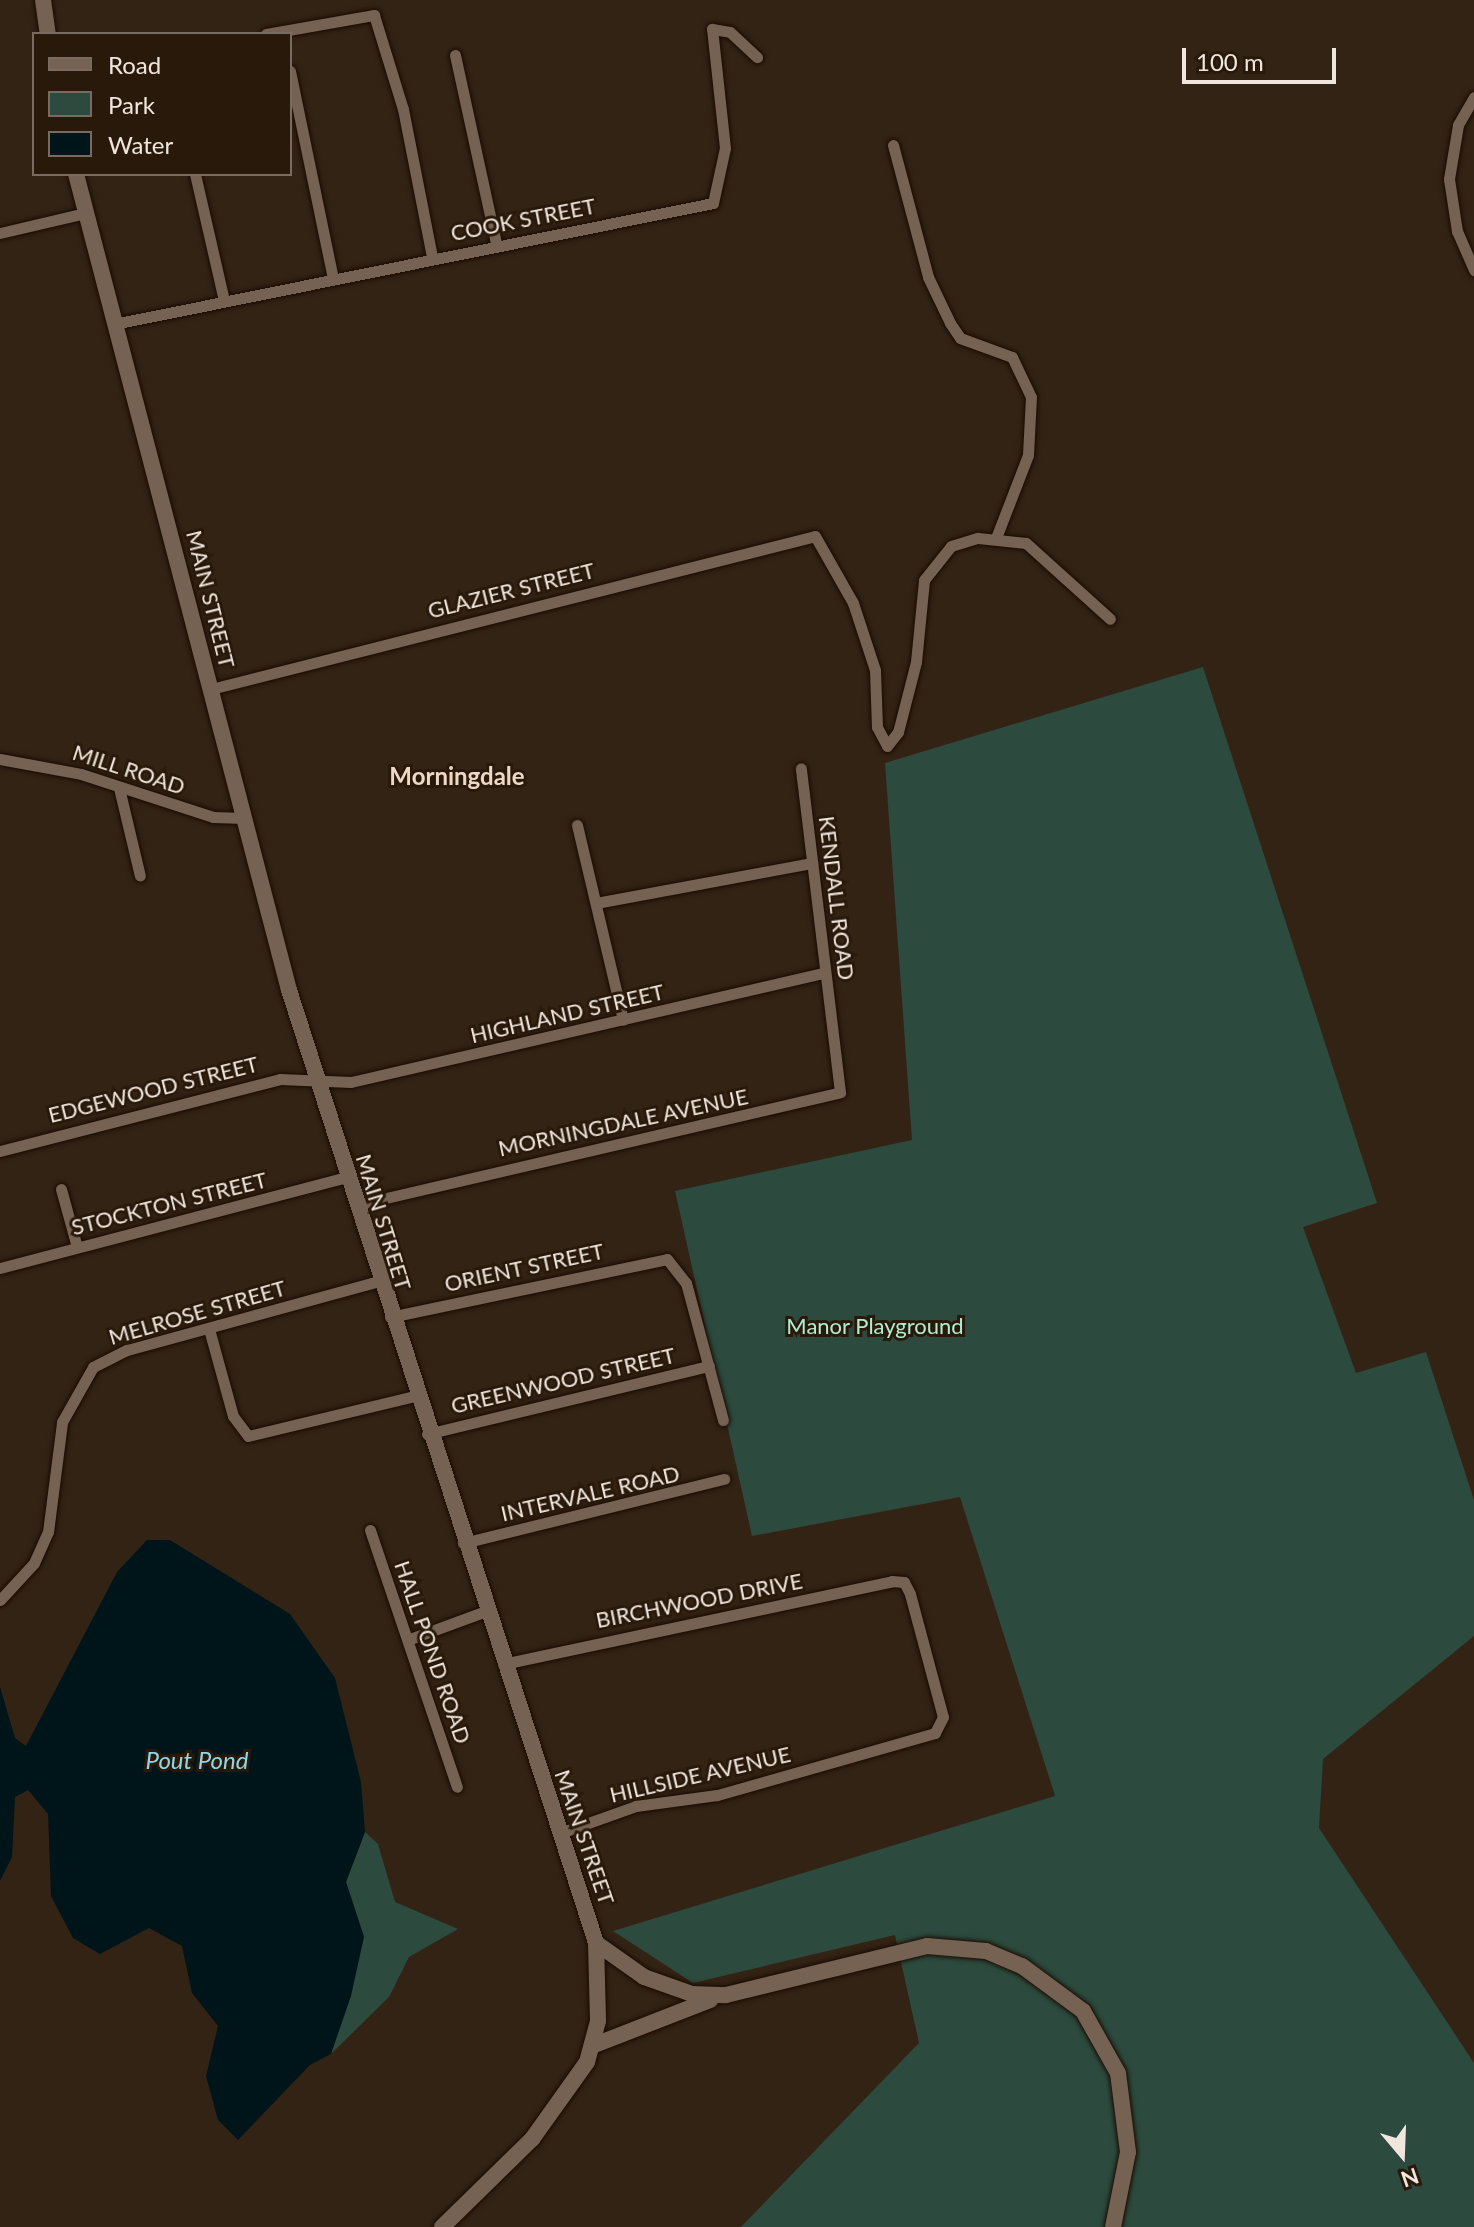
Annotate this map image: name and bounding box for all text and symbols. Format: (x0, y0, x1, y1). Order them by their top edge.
legend (32, 32, 292, 176)
scale bar (1186, 32, 1340, 82)
text: 100 m (1196, 47, 1264, 76)
text: Road (108, 50, 161, 79)
text: Park (108, 90, 155, 119)
text: Water (108, 130, 173, 159)
street label: COOK STREET (448, 192, 598, 246)
street label: MAIN STREET (181, 527, 241, 671)
street label: GLAZIER STREET (425, 557, 597, 623)
street label: MILL ROAD (69, 738, 189, 800)
district label: Morningdale (389, 762, 525, 790)
street label: KENDALL ROAD (814, 814, 860, 982)
street label: HIGHLAND STREET (467, 978, 667, 1048)
street label: EDGEWOOD STREET (45, 1050, 261, 1128)
street label: MORNINGDALE AVENUE (495, 1083, 751, 1161)
street label: MAIN STREET (351, 1151, 417, 1293)
street label: STOCKTON STREET (69, 1166, 269, 1240)
street label: ORIENT STREET (442, 1237, 606, 1297)
street label: MELROSE STREET (105, 1274, 289, 1350)
park label: Manor Playground (786, 1313, 964, 1339)
street label: GREENWOOD STREET (448, 1341, 678, 1419)
street label: INTERVALE ROAD (498, 1460, 682, 1526)
street label: HALL POND ROAD (389, 1557, 477, 1747)
street label: BIRCHWOOD DRIVE (593, 1567, 805, 1633)
street label: HILLSIDE AVENUE (607, 1740, 793, 1808)
water label: Pout Pond (146, 1746, 248, 1774)
street label: MAIN STREET (550, 1766, 620, 1908)
north arrow (1362, 2115, 1442, 2195)
text: N (1398, 2163, 1422, 2194)

